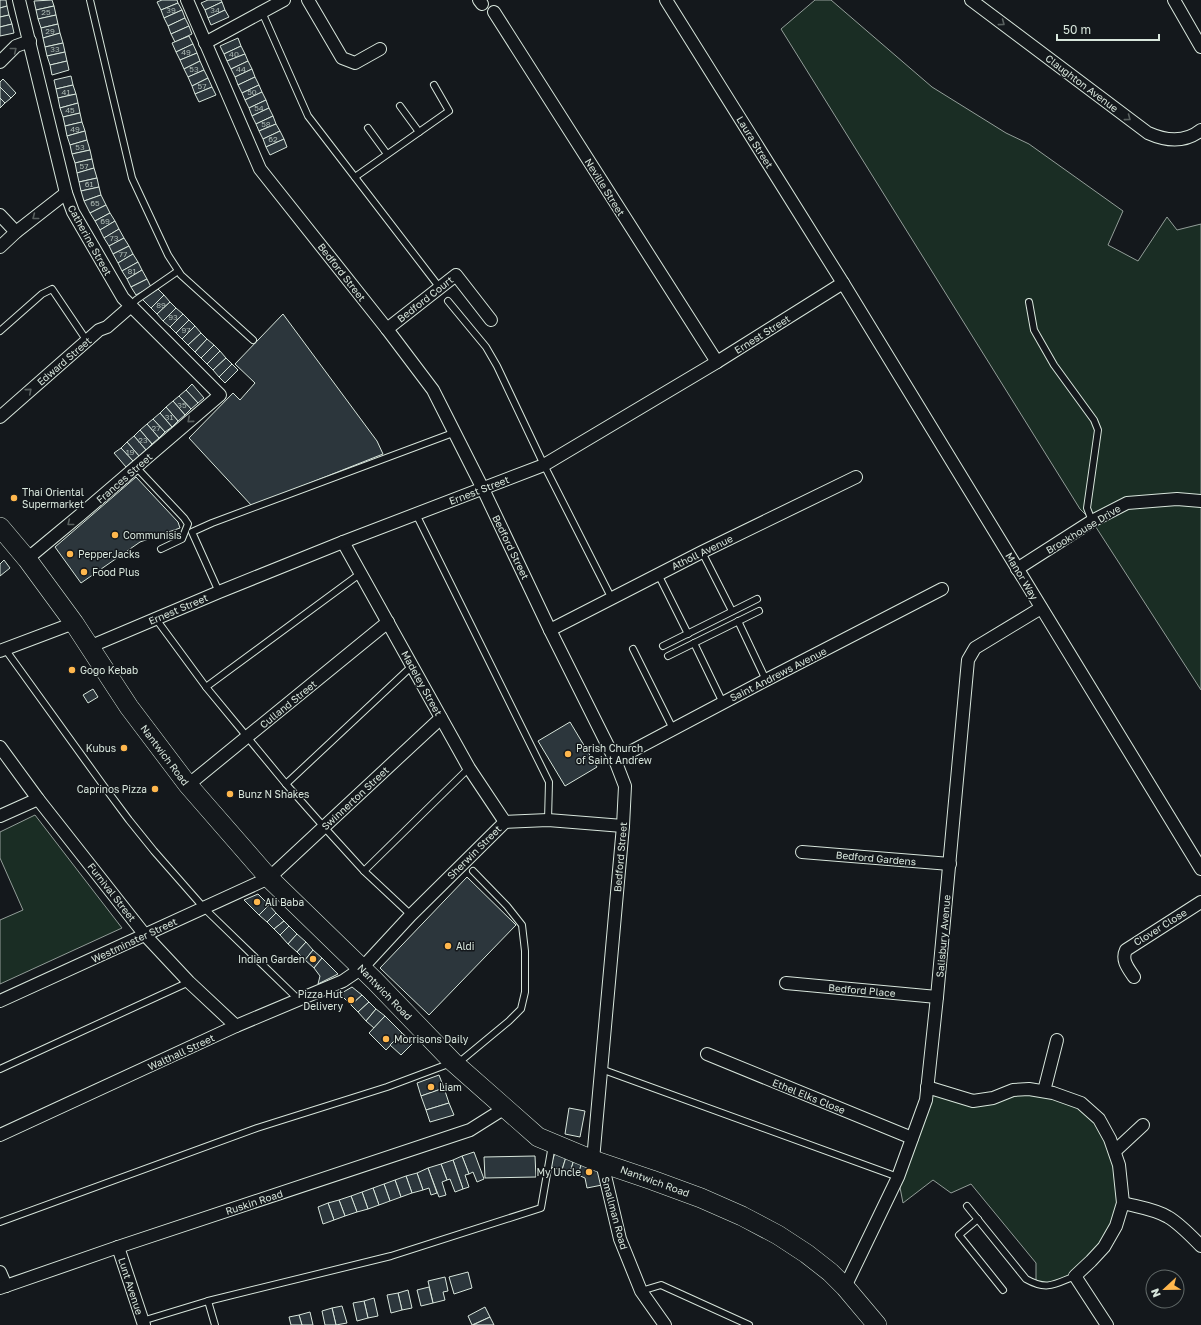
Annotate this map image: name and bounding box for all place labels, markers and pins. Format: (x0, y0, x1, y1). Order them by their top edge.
place label: Thai Oriental Supermarket (22, 486, 84, 510)
marker: Thai Oriental Supermarket (9, 493, 19, 503)
place label: Communisis (123, 529, 182, 541)
marker: Communisis (110, 530, 120, 540)
place label: PepperJacks (78, 548, 140, 560)
marker: PepperJacks (65, 549, 75, 559)
place label: Food Plus (92, 566, 140, 578)
marker: Food Plus (79, 567, 89, 577)
place label: Gogo Kebab (80, 664, 138, 676)
marker: Gogo Kebab (67, 665, 77, 675)
place label: Kubus (86, 742, 116, 754)
place label: Parish Church of Saint Andrew (576, 742, 652, 766)
marker: Kubus (119, 743, 129, 753)
marker: Parish Church of Saint Andrew (563, 749, 573, 759)
place label: Caprinos Pizza (77, 783, 147, 795)
marker: Caprinos Pizza (150, 784, 160, 794)
place label: Bunz N Shakes (238, 788, 309, 800)
marker: Bunz N Shakes (225, 789, 235, 799)
place label: Ali Baba (265, 896, 304, 908)
marker: Ali Baba (252, 897, 262, 907)
place label: Aldi (456, 940, 474, 952)
marker: Aldi (443, 941, 453, 951)
place label: Indian Garden (238, 953, 305, 965)
marker: Indian Garden (308, 954, 318, 964)
place label: Pizza Hut Delivery (298, 988, 343, 1012)
marker: Pizza Hut Delivery (346, 995, 356, 1005)
place label: Morrisons Daily (394, 1033, 469, 1045)
marker: Morrisons Daily (381, 1034, 391, 1044)
place label: Liam (439, 1081, 462, 1093)
marker: Liam (426, 1082, 436, 1092)
place label: My Uncle (537, 1166, 581, 1178)
marker: My Uncle (584, 1167, 594, 1177)

